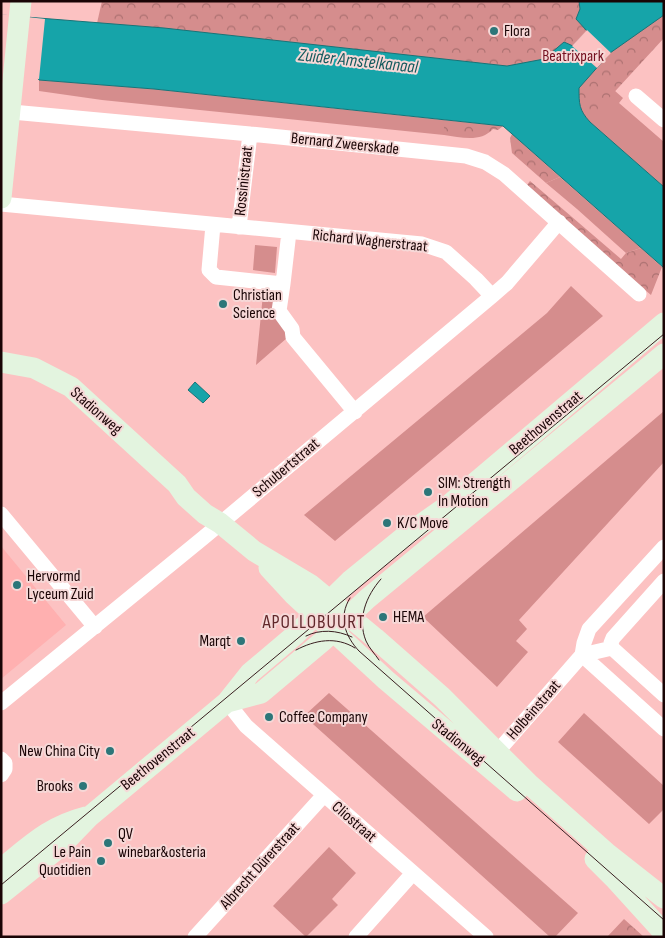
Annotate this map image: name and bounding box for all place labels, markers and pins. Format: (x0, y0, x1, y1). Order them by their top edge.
place label: Flora (504, 22, 530, 41)
marker: Flora (488, 25, 500, 37)
place label: Christian Science (233, 286, 282, 323)
marker: Christian Science (217, 298, 229, 310)
place label: SIM: Strength In Motion (438, 474, 511, 511)
marker: SIM: Strength In Motion (422, 486, 434, 498)
place label: K/C Move (397, 514, 448, 533)
marker: K/C Move (381, 517, 393, 529)
place label: Hervormd Lyceum Zuid (27, 567, 94, 604)
marker: Hervormd Lyceum Zuid (11, 579, 23, 591)
place label: HEMA (393, 608, 424, 627)
marker: HEMA (377, 611, 389, 623)
place label: Marqt (199, 632, 231, 651)
marker: Marqt (235, 635, 247, 647)
place label: Coffee Company (279, 708, 368, 727)
marker: Coffee Company (263, 711, 275, 723)
place label: New China City (19, 742, 100, 761)
marker: New China City (104, 745, 116, 757)
place label: Brooks (37, 777, 73, 796)
marker: Brooks (77, 780, 89, 792)
place label: QV winebar&osteria (118, 825, 206, 862)
marker: QV winebar&osteria (102, 837, 114, 849)
place label: Le Pain Quotidien (39, 843, 91, 880)
marker: Le Pain Quotidien (95, 855, 107, 867)

